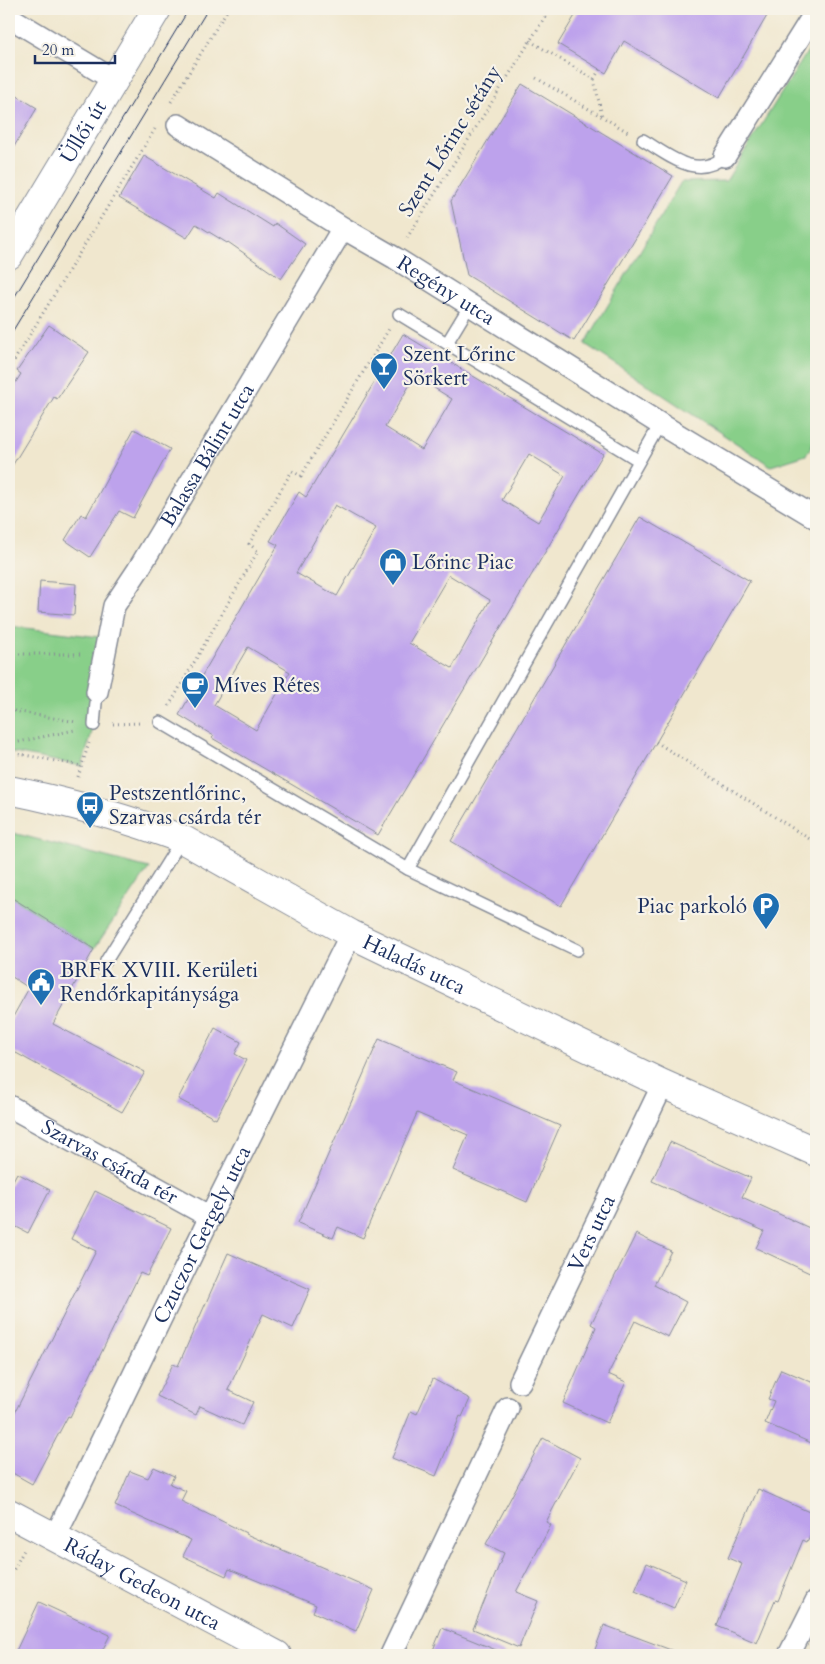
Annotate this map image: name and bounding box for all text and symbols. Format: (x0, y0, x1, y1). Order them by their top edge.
scale bar (35, 32, 115, 64)
text: 20 m (42, 40, 74, 60)
street label: Szent Lőrinc sétány (392, 60, 508, 222)
street label: Üllői út (53, 94, 114, 169)
street label: Regény utca (392, 248, 501, 332)
place label: Szent Lőrinc Sörkert (403, 340, 516, 393)
bar icon: Szent Lőrinc Sörkert (369, 351, 399, 390)
street label: Balassa Bálint utca (153, 378, 261, 532)
shop icon: Lőrinc Piac (378, 547, 408, 586)
place label: Lőrinc Piac (412, 548, 514, 577)
cafe icon: Míves Rétes (180, 670, 210, 709)
place label: Míves Rétes (214, 671, 320, 700)
place label: Pestszentlőrinc, Szarvas csárda tér (109, 779, 261, 832)
bus stop icon: Pestszentlőrinc, Szarvas csárda tér (75, 790, 105, 829)
parking icon: Piac parkoló (751, 891, 781, 930)
place label: Piac parkoló (637, 892, 747, 921)
street label: Haladás utca (358, 927, 470, 1001)
place label: BRFK XVIII. Kerületi Rendőrkapitánysága (60, 956, 258, 1009)
public building icon: BRFK XVIII. Kerületi Rendőrkapitánysága (26, 967, 56, 1006)
street label: Szarvas csárda tér (36, 1112, 184, 1211)
street label: Czuczor Gergely utca (146, 1141, 258, 1329)
street label: Vers utca (561, 1190, 622, 1277)
street label: Ráday Gedeon utca (59, 1530, 226, 1637)

